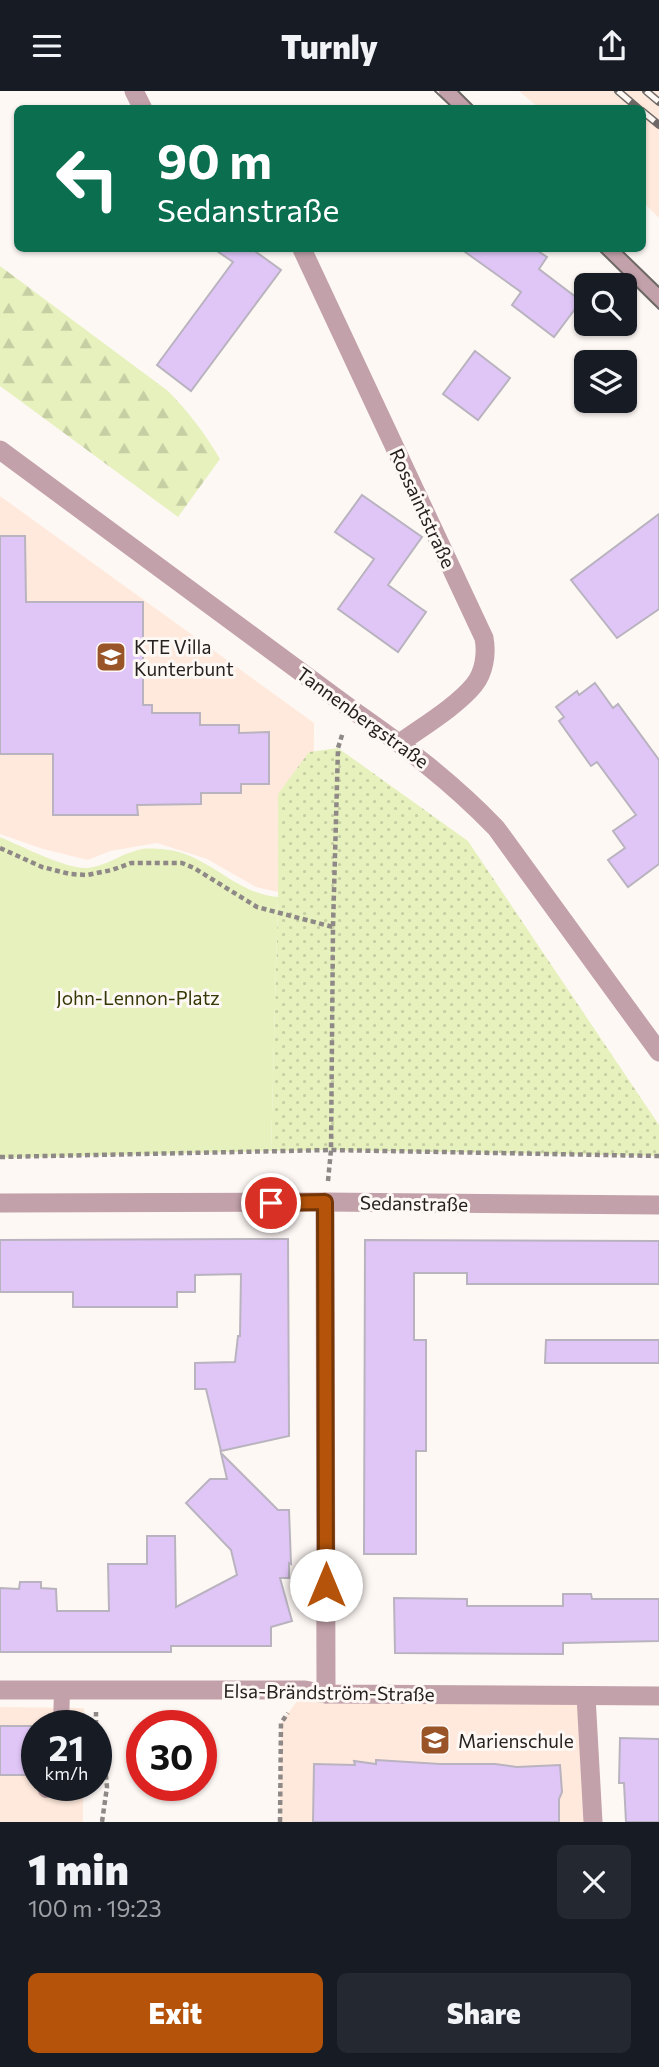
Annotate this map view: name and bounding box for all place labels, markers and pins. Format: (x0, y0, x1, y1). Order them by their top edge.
place label: KTE Villa Kunterbunt (134, 635, 234, 680)
school or university icon: KTE Villa Kunterbunt (94, 640, 128, 674)
pin (241, 1173, 301, 1233)
school or university icon: Marienschule (418, 1723, 452, 1757)
place label: Marienschule (458, 1729, 574, 1752)

